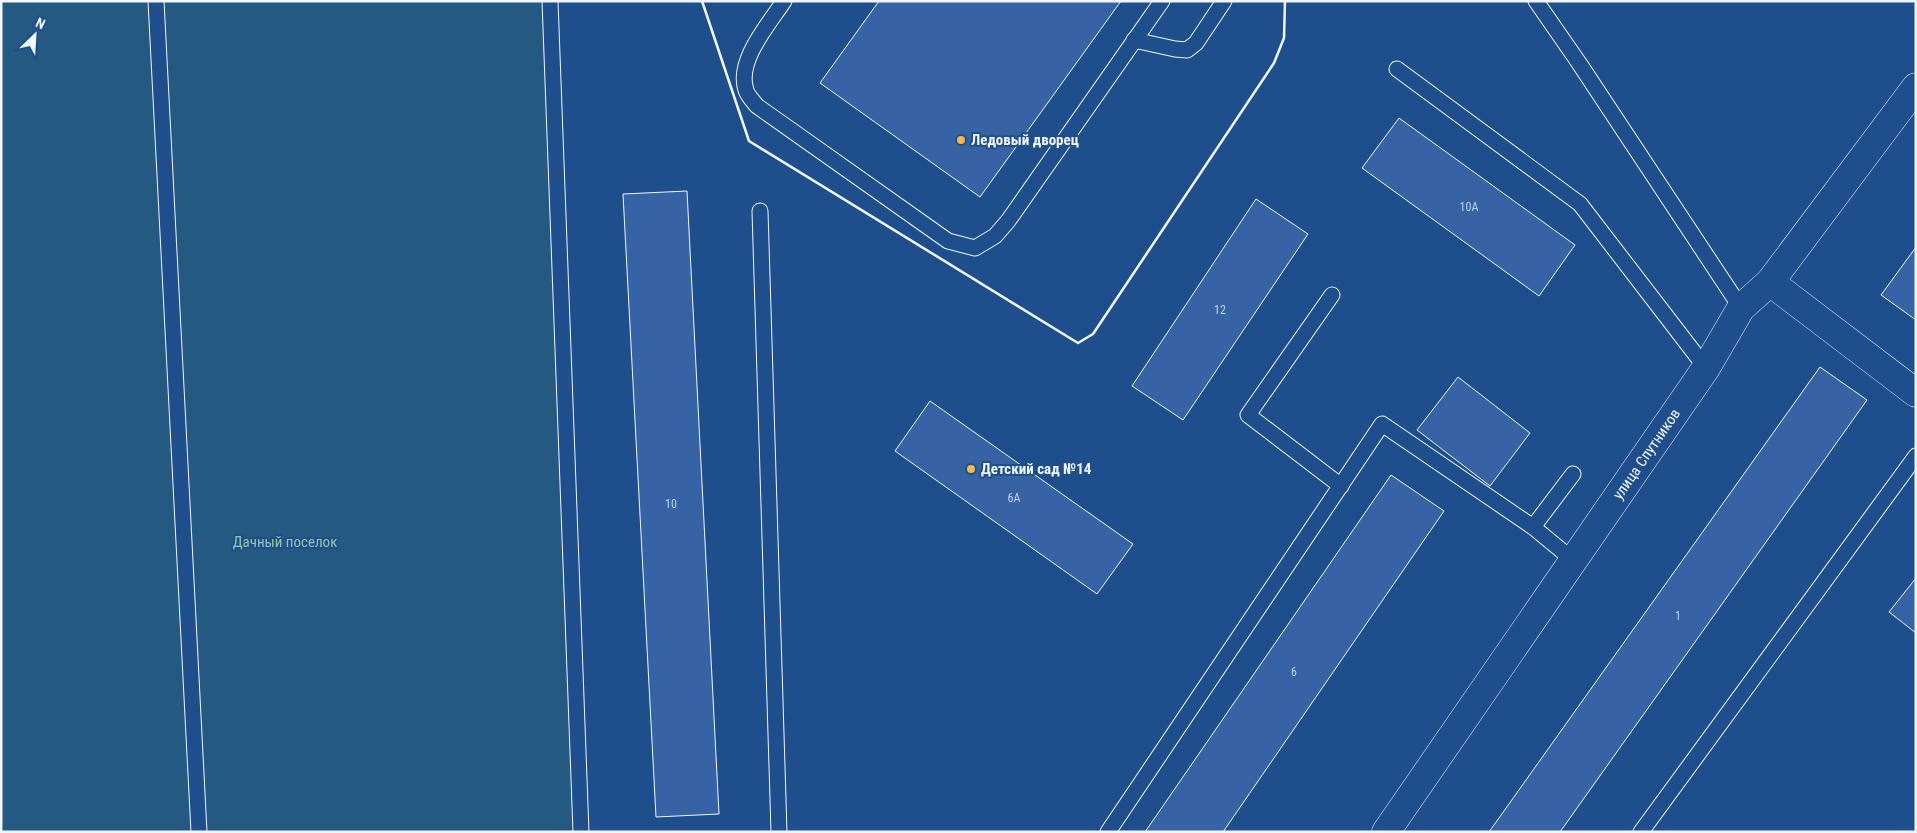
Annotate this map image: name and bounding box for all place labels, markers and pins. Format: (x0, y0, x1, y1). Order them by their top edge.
place label: Ледовый дворец (971, 131, 1079, 149)
marker: Ледовый дворец (955, 134, 967, 146)
place label: Детский сад №14 (981, 460, 1092, 478)
marker: Детский сад №14 (965, 463, 977, 475)

